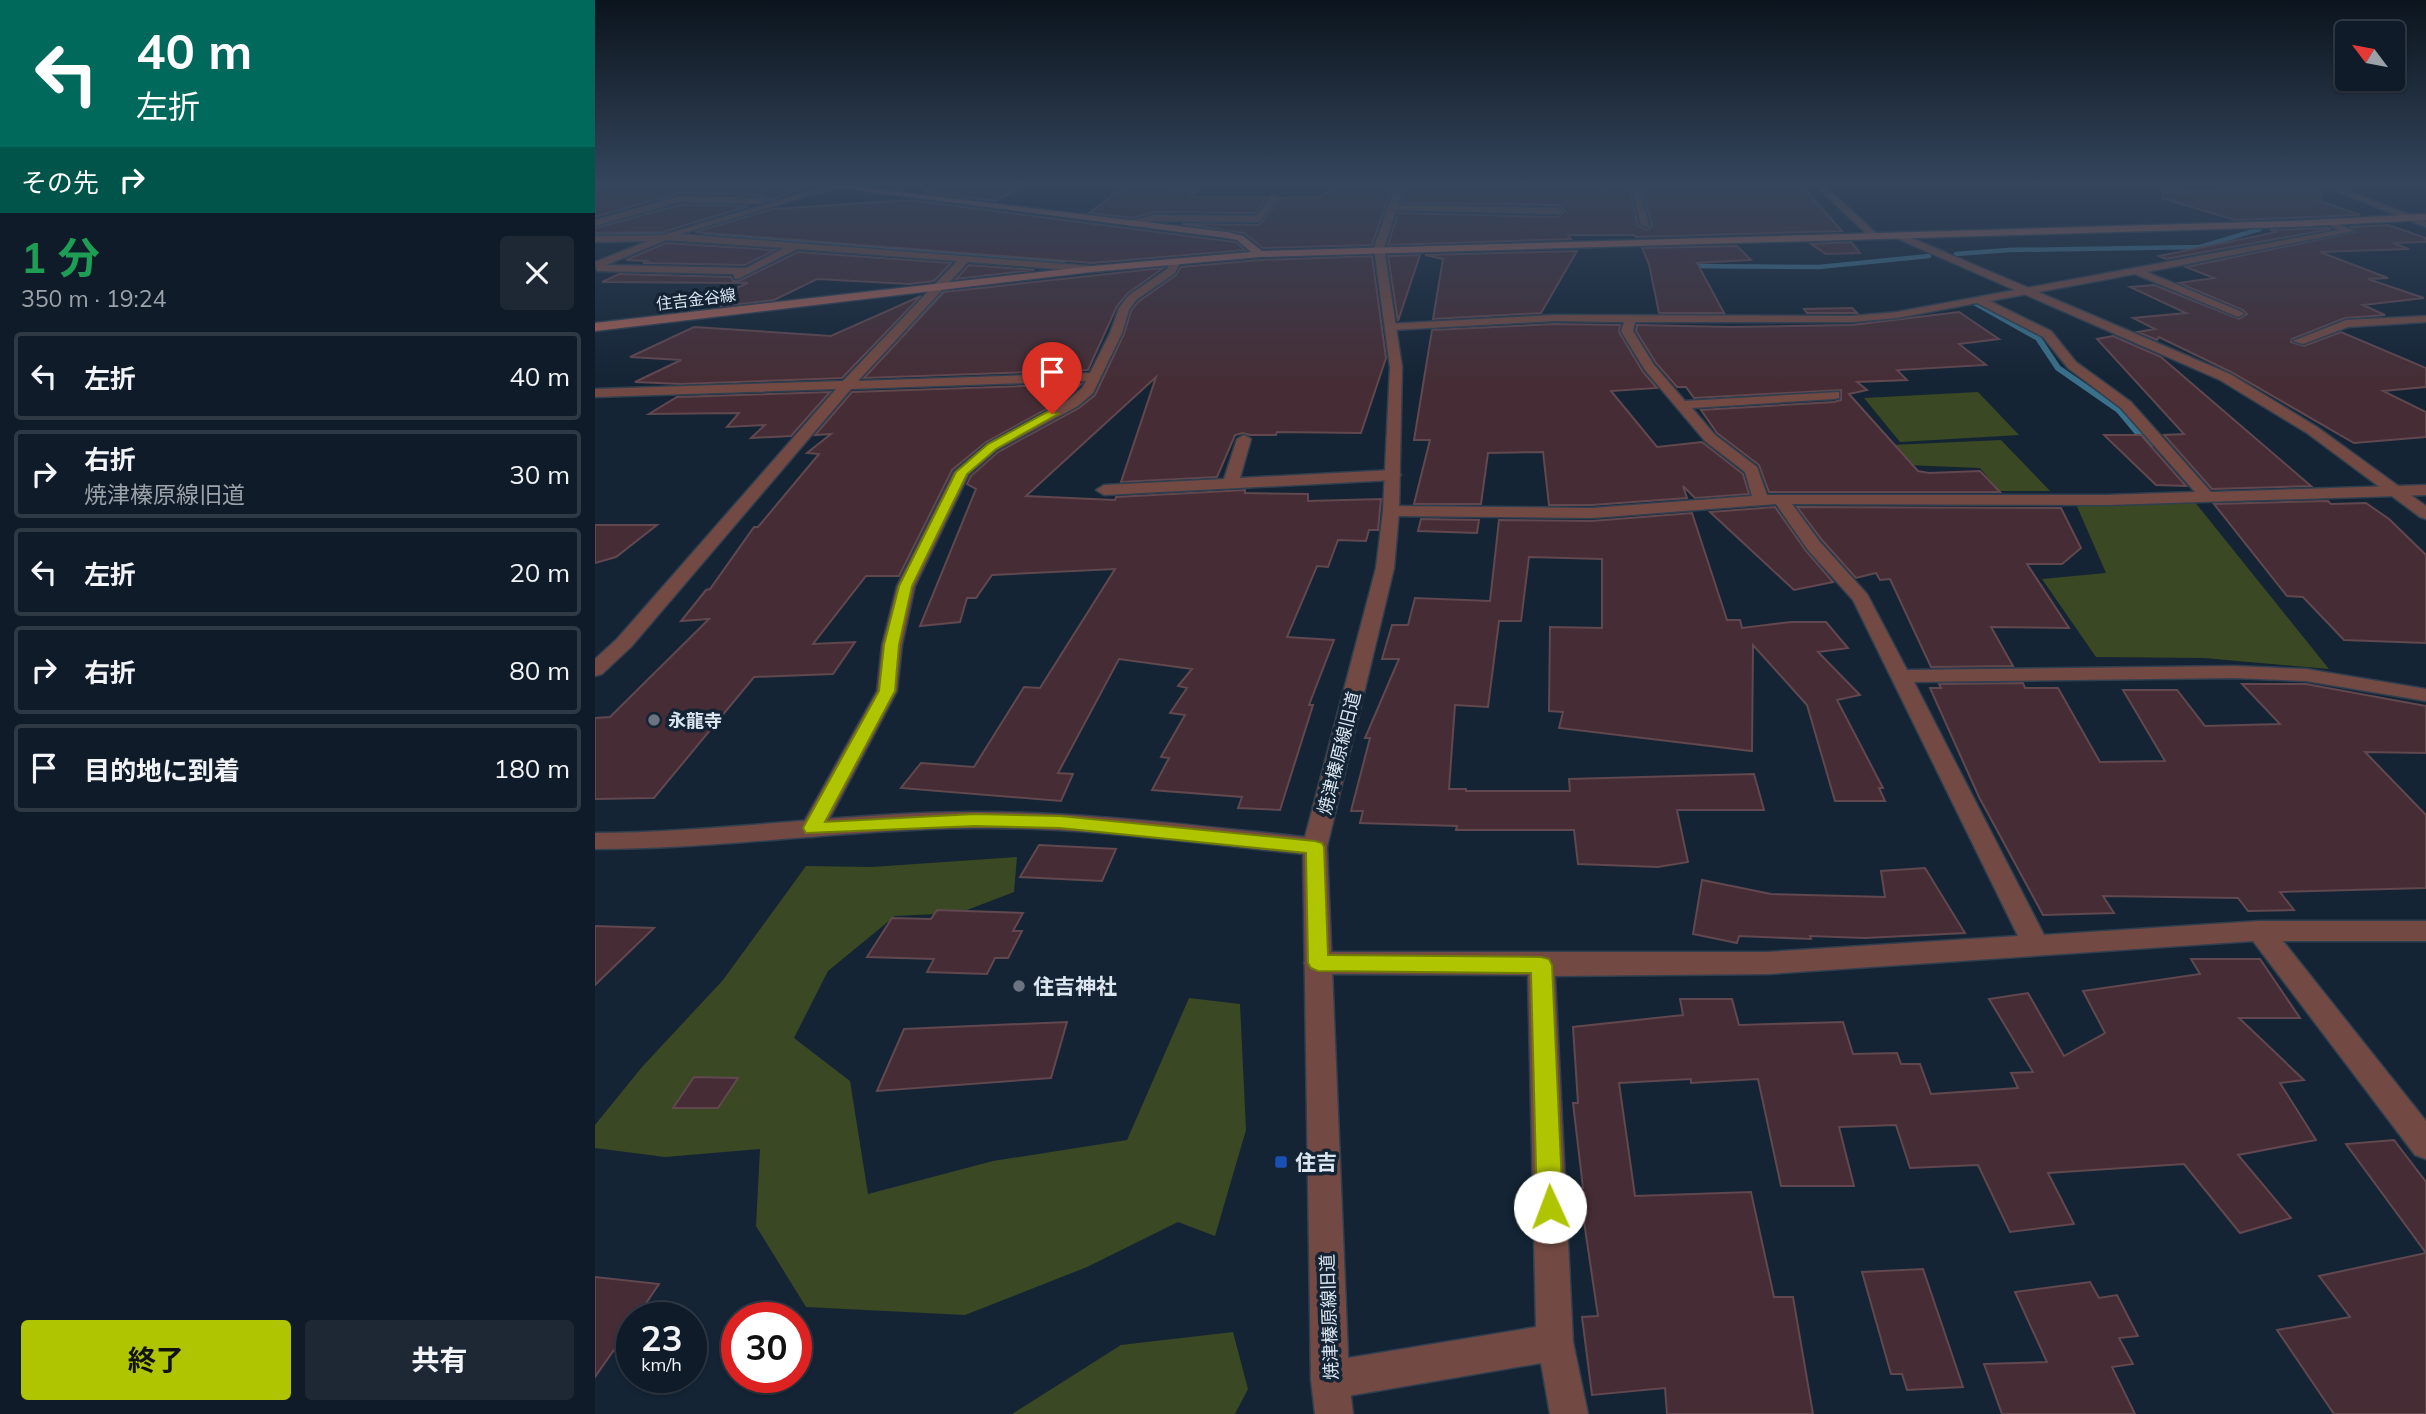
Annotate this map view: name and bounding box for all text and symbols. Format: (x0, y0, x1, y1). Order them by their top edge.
text: 40 m (136, 20, 252, 81)
north arrow (2335, 21, 2405, 91)
map controls (2335, 21, 2405, 91)
icon: left (21, 28, 112, 119)
text: 左折 (136, 86, 200, 126)
icon: right (113, 161, 151, 199)
text: その先 (21, 166, 99, 199)
text: 1 分 (21, 231, 100, 284)
button: close (500, 236, 574, 310)
text: 350 m · 19:24 (21, 284, 166, 313)
street label: 住吉金谷線 (655, 284, 737, 314)
pin (1022, 342, 1082, 414)
icon: arrive (1033, 353, 1071, 391)
icon: left (25, 357, 63, 395)
text: 40 m (509, 360, 570, 393)
text: 左折 (84, 362, 136, 395)
text: 右折 (84, 443, 136, 476)
icon: right (25, 455, 63, 493)
text: 30 m (509, 458, 570, 491)
text: 焼津榛原線旧道 (84, 480, 245, 509)
icon: left (25, 553, 63, 591)
text: 20 m (509, 556, 570, 589)
text: 左折 (84, 558, 136, 591)
icon: right (25, 651, 63, 689)
text: 80 m (509, 654, 570, 687)
text: 右折 (84, 656, 136, 689)
street label: 焼津榛原線旧道 (1313, 689, 1365, 817)
place label: 永龍寺 (668, 709, 722, 732)
marker: 永龍寺 (646, 712, 662, 728)
icon: arrive (25, 749, 63, 787)
text: 180 m (494, 752, 570, 785)
text: 目的地に到着 (84, 754, 240, 787)
place label: 住吉神社 (1033, 973, 1117, 999)
marker: 住吉神社 (1011, 978, 1027, 994)
place label: 住吉 (1295, 1149, 1337, 1175)
marker: 住吉 (1273, 1154, 1289, 1170)
position arrow (1513, 1170, 1587, 1244)
street label: 焼津榛原線旧道 (1315, 1254, 1343, 1380)
speed limit sign: 30 (721, 1302, 812, 1393)
text: 23 (640, 1316, 683, 1360)
button: 終了 (21, 1320, 291, 1400)
button: 共有 (305, 1320, 574, 1400)
text: km/h (641, 1353, 682, 1376)

